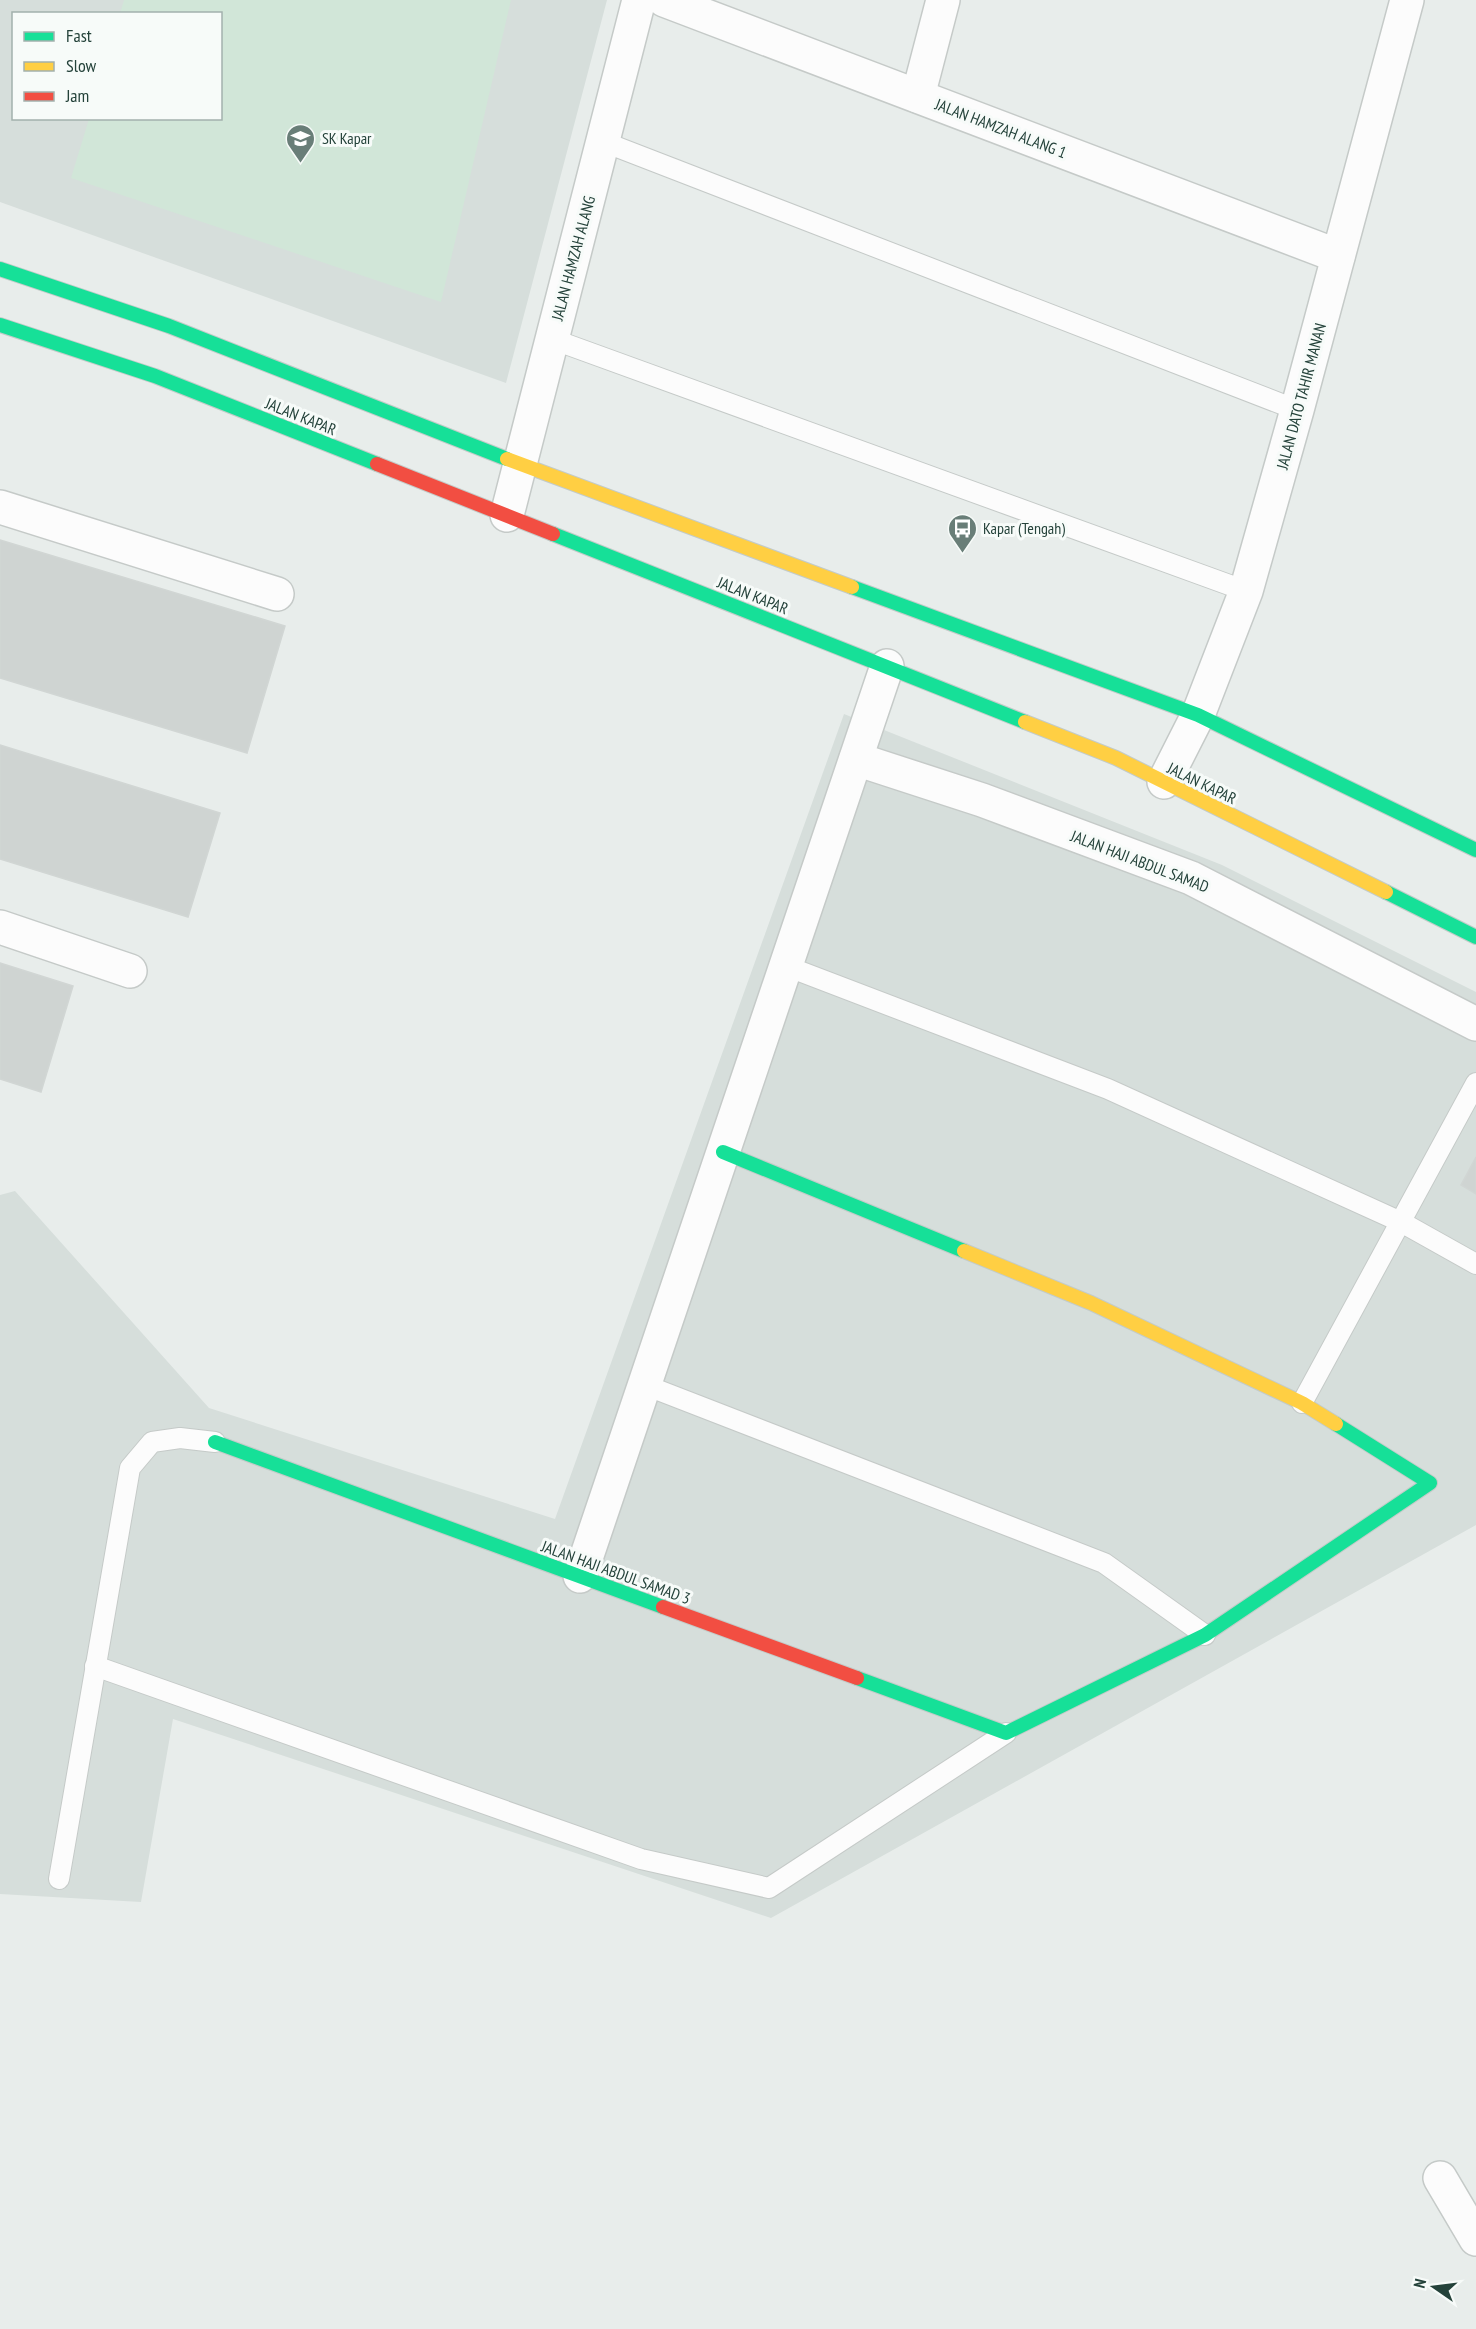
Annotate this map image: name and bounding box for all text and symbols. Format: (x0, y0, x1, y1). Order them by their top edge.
legend (12, 12, 222, 120)
text: Fast (66, 24, 92, 47)
text: Slow (66, 54, 97, 77)
text: Jam (65, 84, 89, 107)
street label: JALAN HAMZAH ALANG 1 (932, 93, 1069, 162)
school or university icon: SK Kapar (285, 122, 317, 164)
place label: SK Kapar (322, 128, 372, 148)
street label: JALAN HAMZAH ALANG (546, 193, 599, 324)
street label: JALAN DATO TAHIR MANAN (1272, 321, 1330, 472)
street label: JALAN KAPAR (262, 392, 340, 439)
bus stop icon: Kapar (Tengah) (946, 512, 978, 554)
place label: Kapar (Tengah) (983, 518, 1065, 538)
street label: JALAN KAPAR (714, 571, 792, 618)
street label: JALAN KAPAR (1163, 757, 1240, 808)
street label: JALAN HAJI ABDUL SAMAD (1067, 825, 1212, 897)
street label: JALAN HAJI ABDUL SAMAD 3 (538, 1535, 693, 1608)
north arrow (1404, 2257, 1464, 2317)
text: N (1409, 2277, 1430, 2290)

